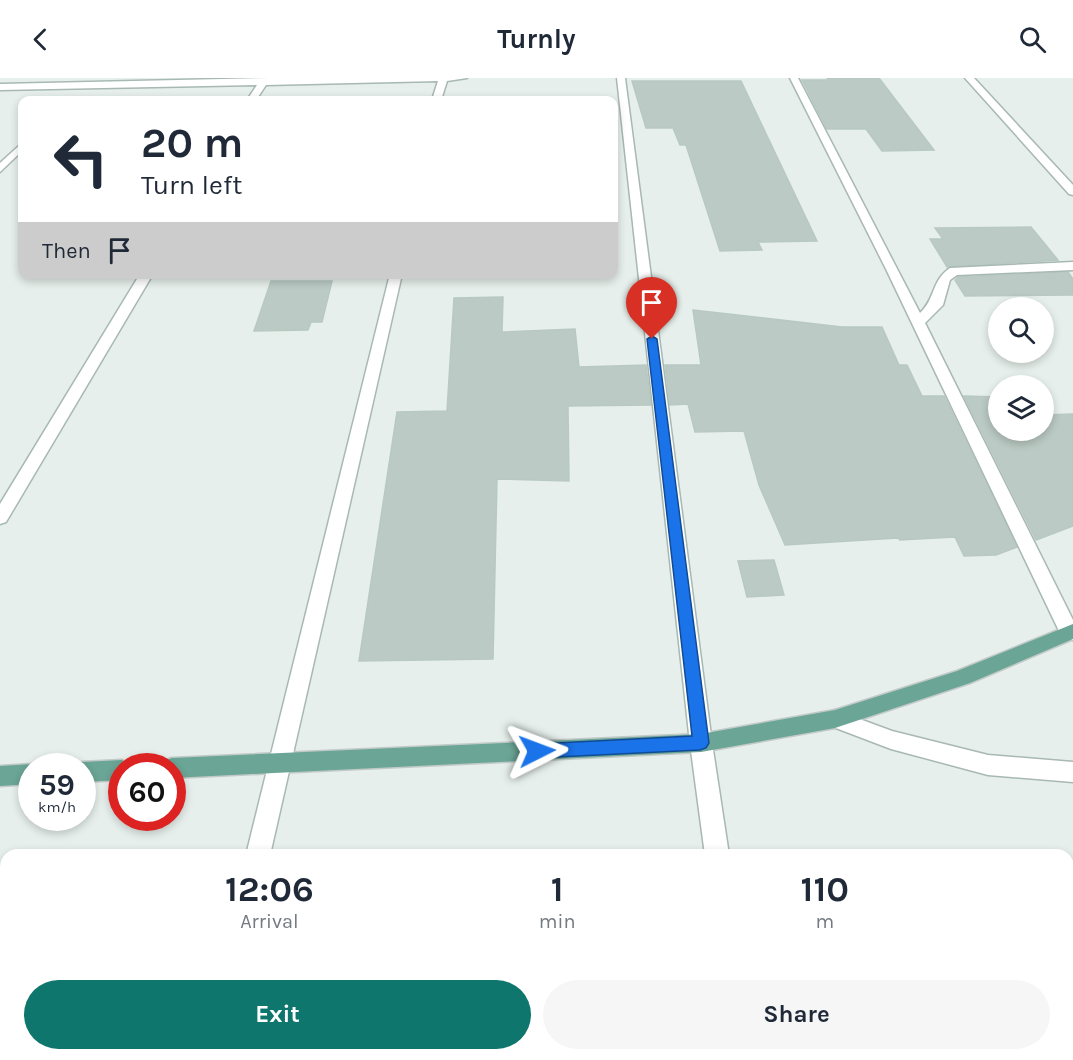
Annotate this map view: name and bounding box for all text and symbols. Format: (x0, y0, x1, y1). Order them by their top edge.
icon: back (24, 23, 57, 56)
text: Turnly (497, 23, 576, 55)
icon: search (1016, 23, 1049, 56)
text: 20 m (141, 118, 243, 168)
icon: left (42, 120, 120, 198)
text: Turn left (141, 169, 242, 201)
icon: arrive (103, 234, 136, 267)
text: Then (42, 238, 91, 264)
pin (626, 277, 677, 339)
icon: arrive (635, 286, 668, 319)
map controls (988, 297, 1054, 441)
button: search (988, 297, 1054, 363)
button: layers (988, 375, 1054, 441)
position arrow (505, 719, 569, 783)
speed limit sign: 60 (108, 753, 186, 831)
text: 59 (39, 767, 75, 803)
text: km/h (38, 798, 76, 816)
text: 12:06 (225, 868, 314, 910)
text: 1 (551, 868, 564, 910)
text: 110 (801, 868, 849, 910)
text: Arrival (240, 910, 299, 933)
text: min (539, 910, 576, 933)
text: m (815, 910, 834, 933)
button: Exit (24, 980, 531, 1049)
button: Share (543, 980, 1050, 1049)

